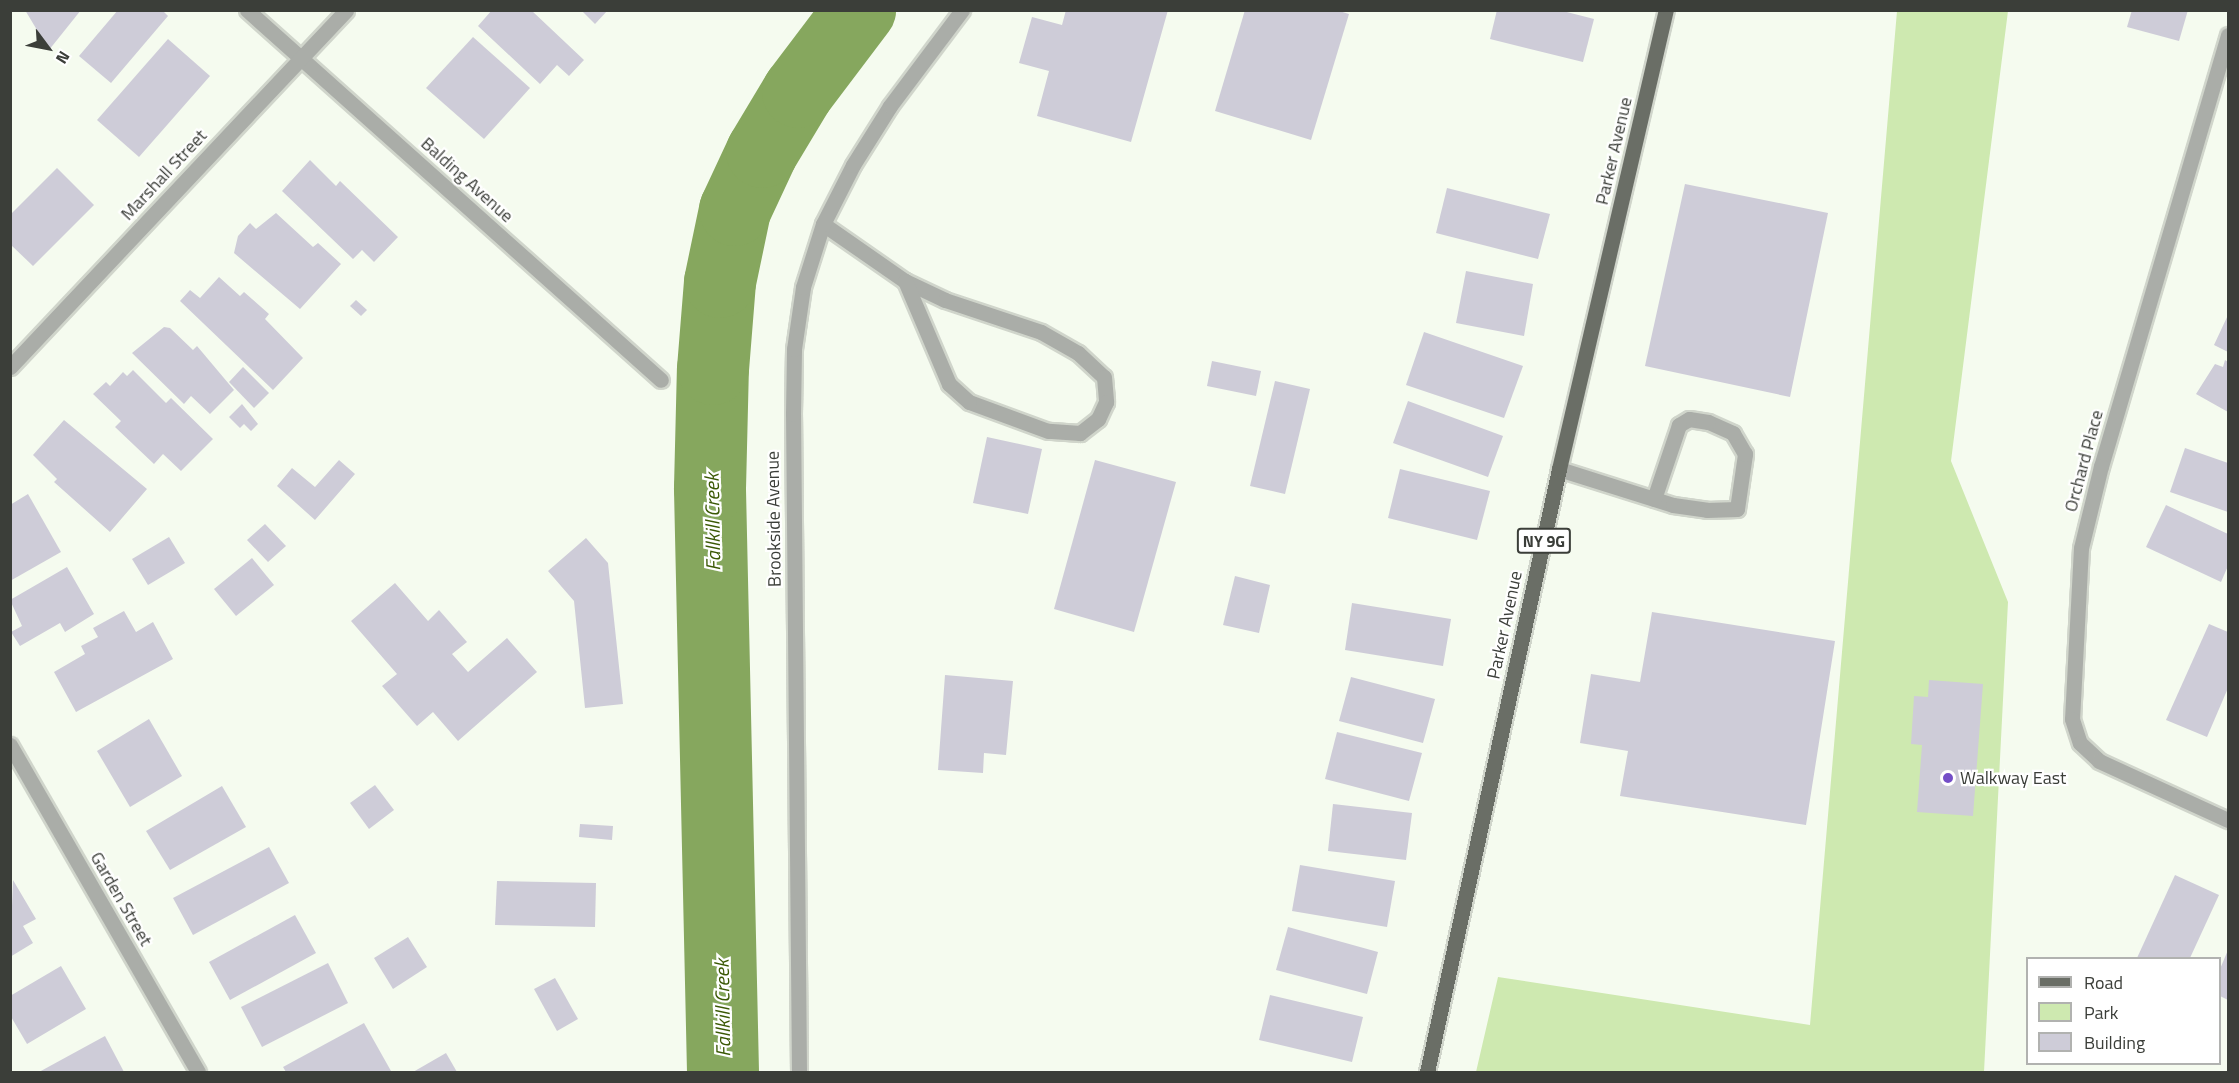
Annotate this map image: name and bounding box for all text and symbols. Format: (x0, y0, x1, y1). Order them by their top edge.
north arrow (18, 18, 78, 78)
text: N (50, 46, 76, 69)
street label: Parker Avenue (1591, 95, 1637, 207)
street label: Marshall Street (117, 125, 211, 225)
street label: Balding Avenue (416, 133, 518, 227)
street label: Orchard Place (2060, 408, 2108, 514)
street label: Brookside Avenue (762, 451, 786, 587)
water label: Fallkill Creek (699, 473, 725, 571)
road number: NY 9G (1516, 528, 1572, 554)
street label: Parker Avenue (1483, 569, 1527, 681)
place label: Walkway East (1960, 767, 2066, 789)
marker: Walkway East (1941, 771, 1955, 785)
street label: Garden Street (85, 848, 157, 950)
legend (2026, 957, 2221, 1065)
water label: Fallkill Creek (709, 959, 735, 1057)
text: Road (2084, 969, 2123, 996)
text: Park (2084, 999, 2118, 1026)
text: Building (2084, 1029, 2145, 1056)

